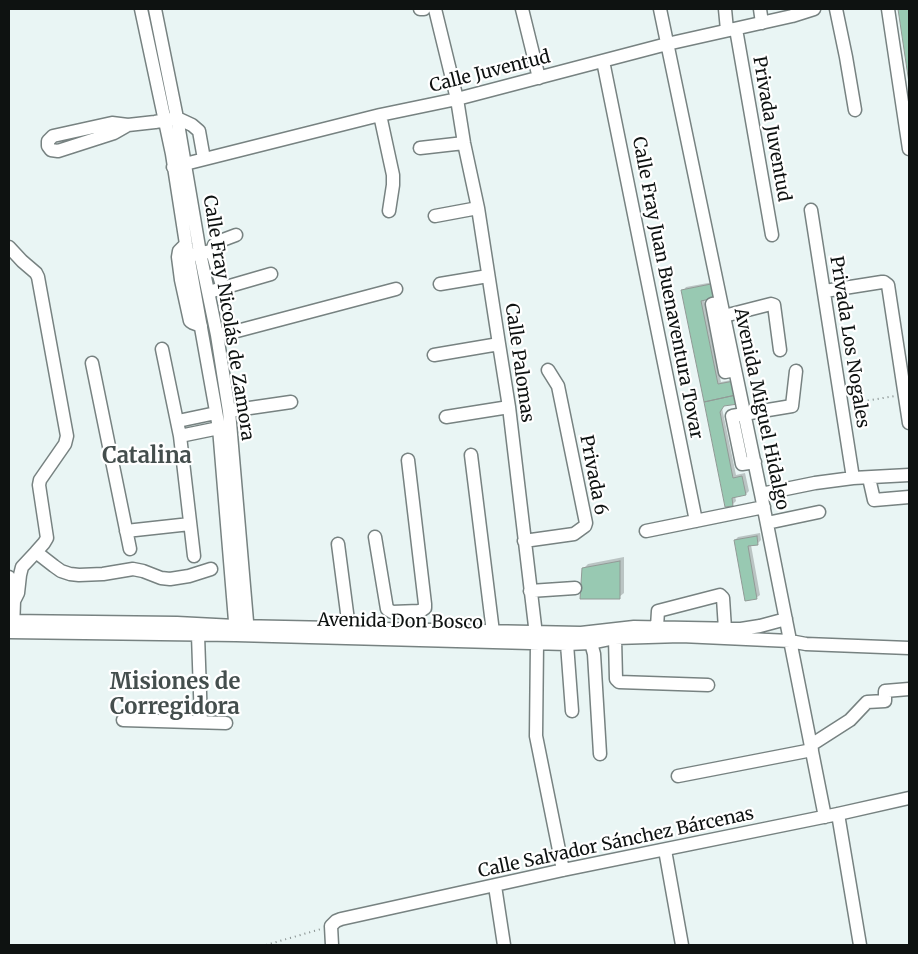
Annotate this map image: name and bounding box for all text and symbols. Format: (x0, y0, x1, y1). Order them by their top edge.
street label: Calle Juventud (427, 47, 553, 97)
street label: Privada Juventud (748, 55, 794, 203)
street label: Calle Fray Juan Buenaventura Tovar (627, 135, 707, 441)
street label: Calle Fray Nicolás de Zamora (198, 194, 258, 442)
street label: Privada Los Nogales (825, 254, 873, 430)
street label: Calle Palomas (500, 302, 538, 424)
street label: Avenida Miguel Hidalgo (729, 306, 793, 512)
street label: Privada 6 (575, 433, 611, 517)
district label: Catalina (102, 444, 192, 470)
street label: Avenida Don Bosco (317, 610, 483, 634)
district label: Misiones de Corregidora (110, 670, 240, 721)
street label: Calle Salvador Sánchez Bárcenas (476, 803, 756, 883)

